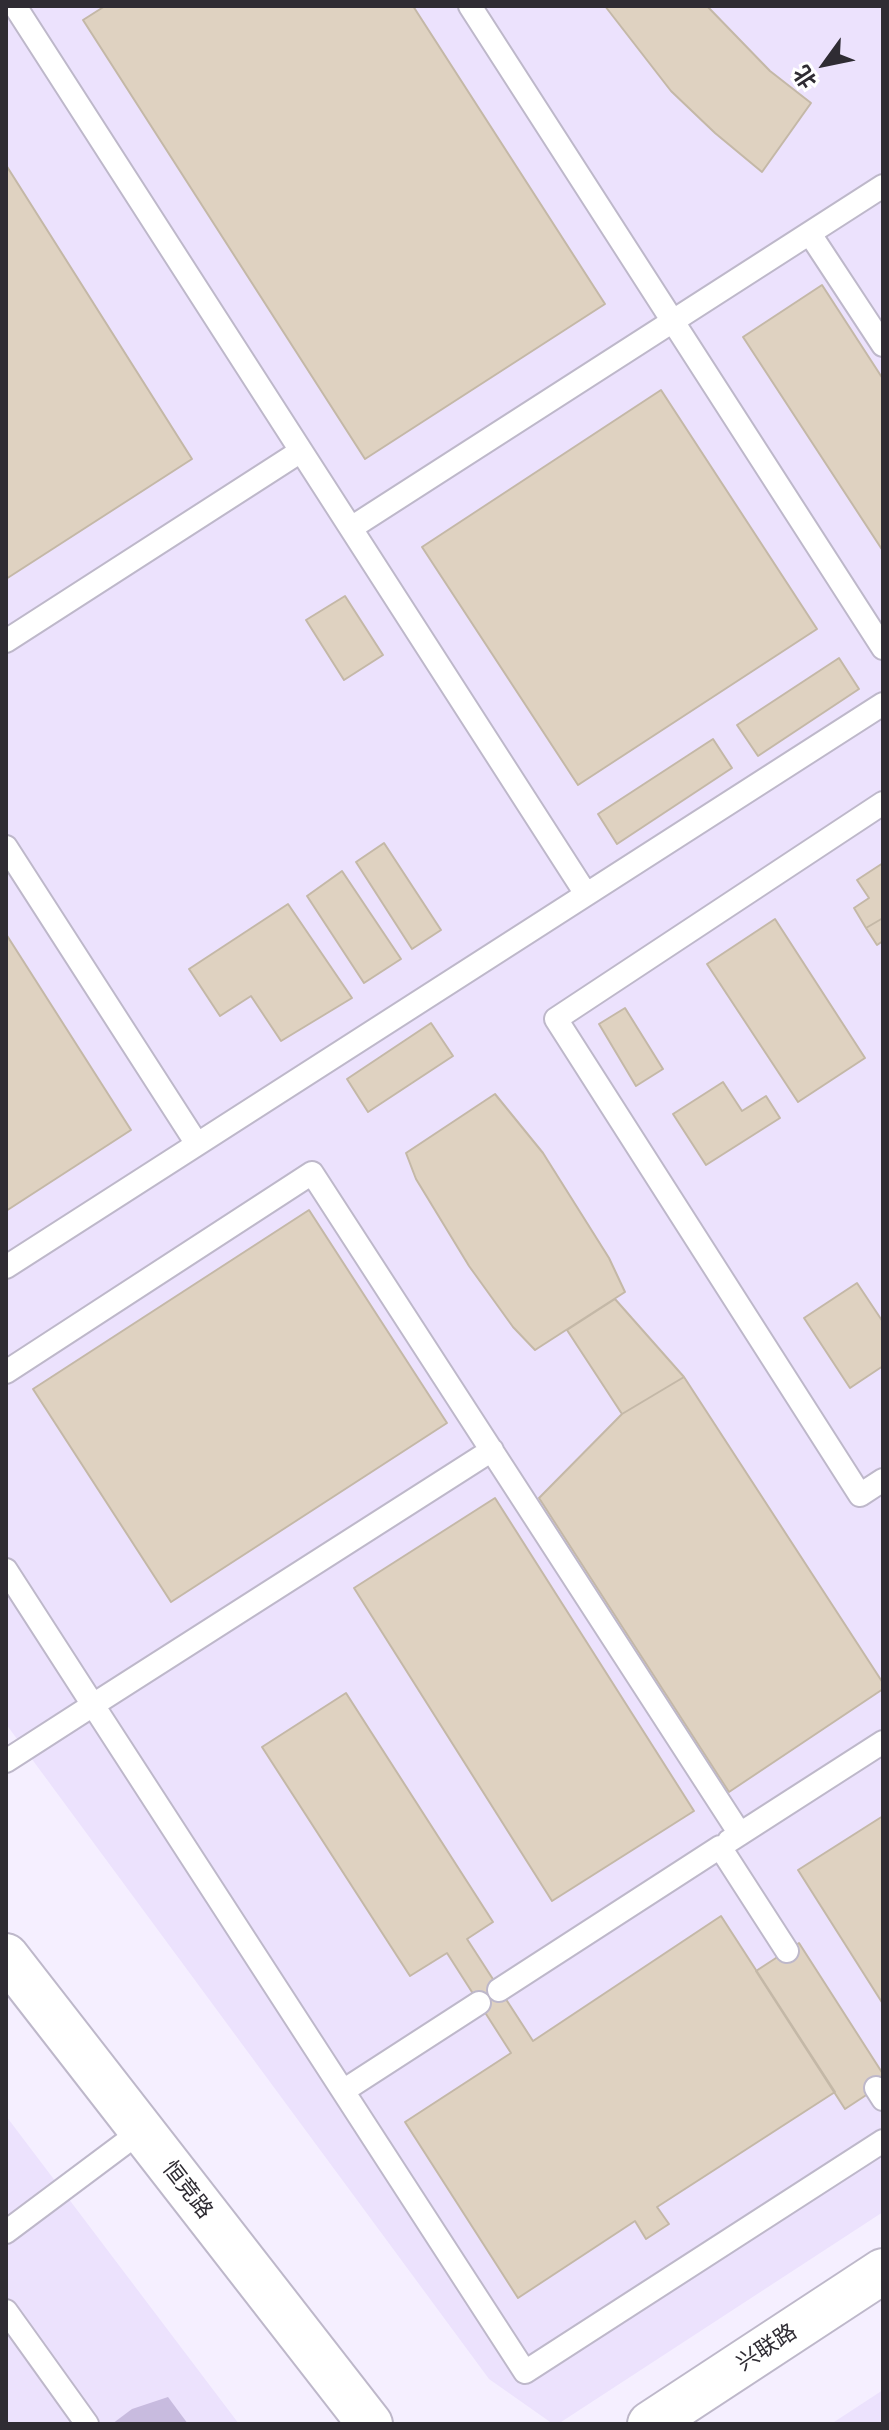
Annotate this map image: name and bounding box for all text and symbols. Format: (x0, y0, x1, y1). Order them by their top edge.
north arrow (785, 24, 865, 104)
text: 北 (786, 60, 823, 94)
street label: 恒竞路 (156, 2156, 218, 2224)
street label: 兴联路 (732, 2319, 802, 2377)

